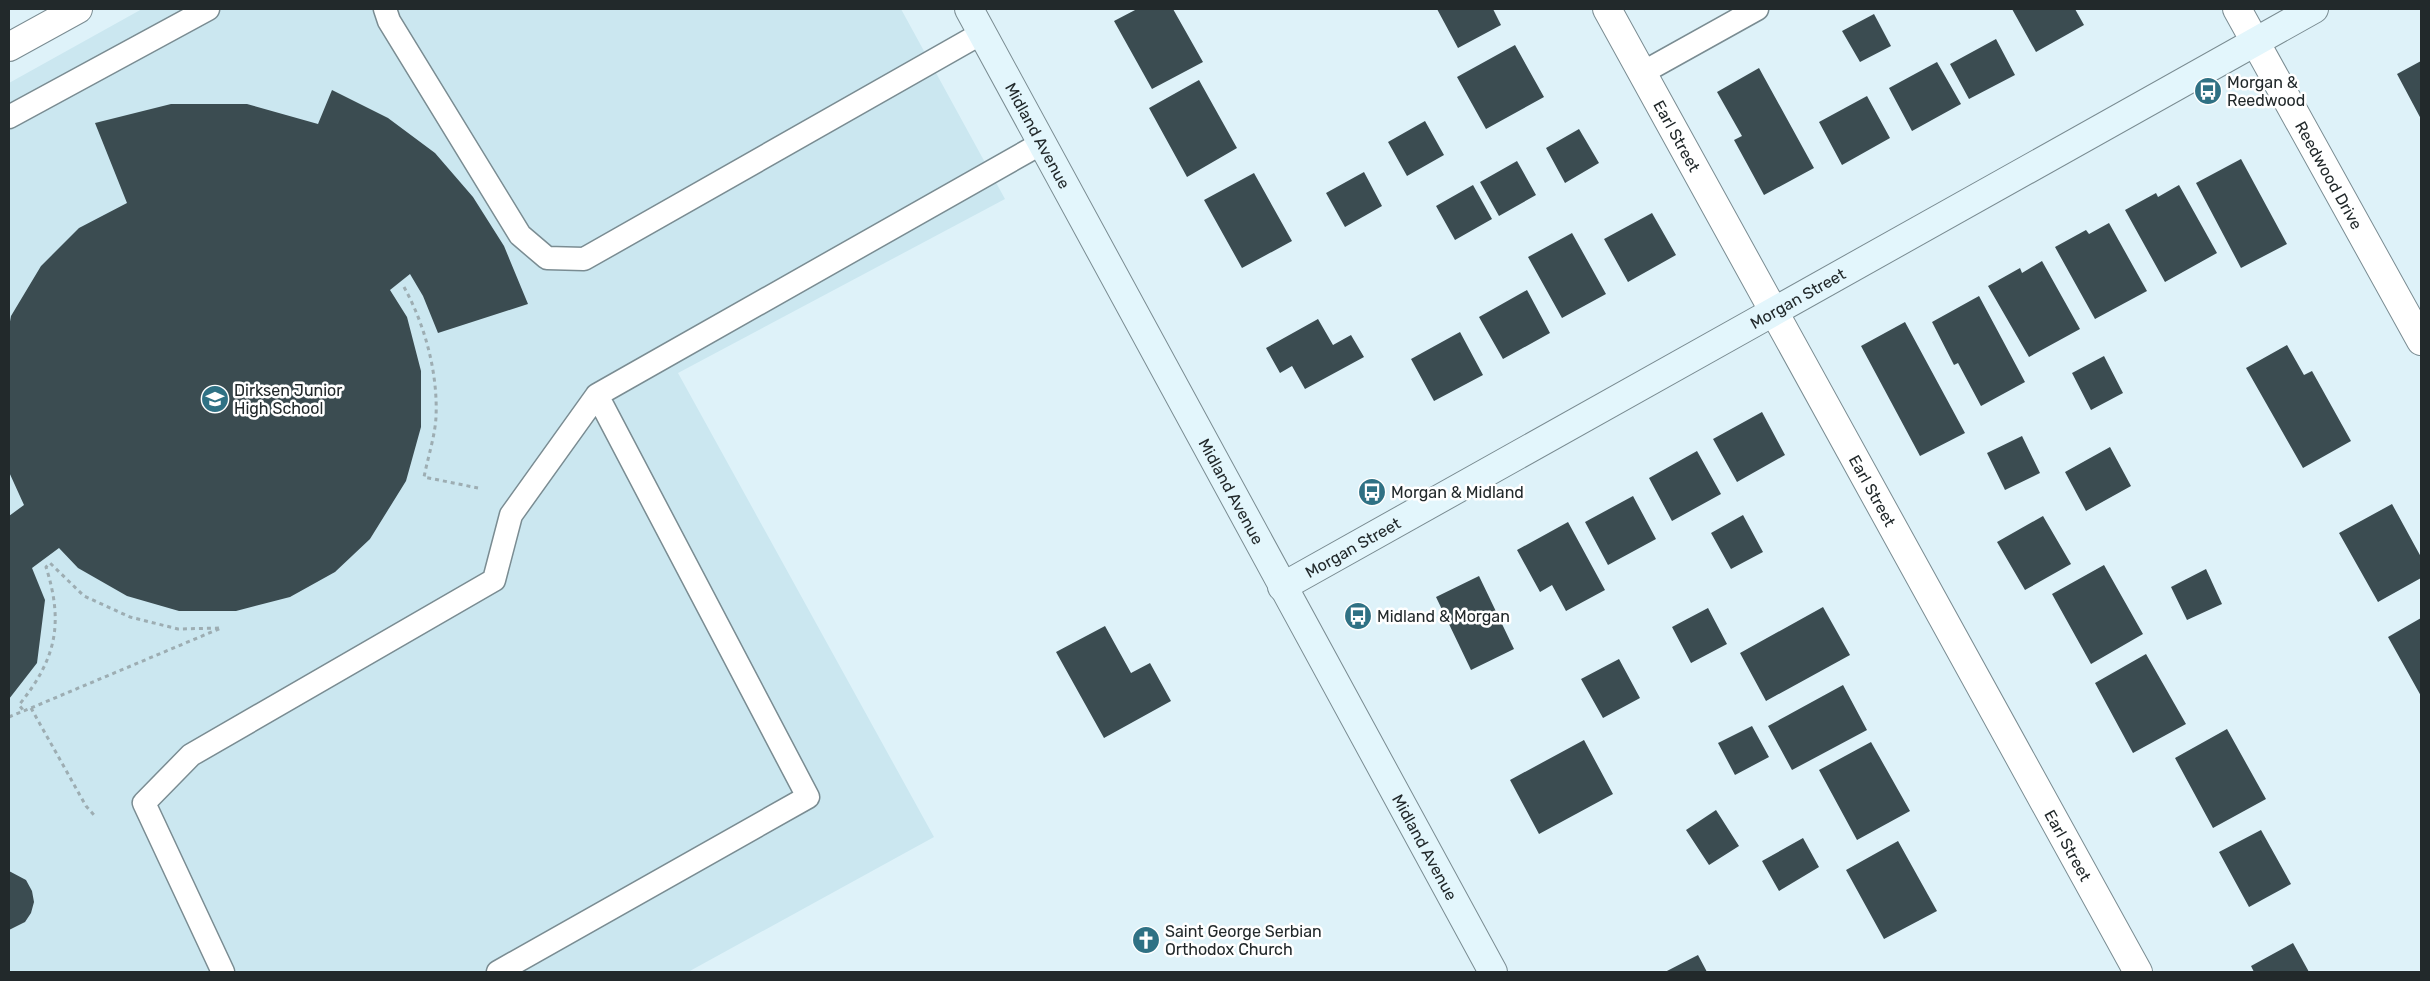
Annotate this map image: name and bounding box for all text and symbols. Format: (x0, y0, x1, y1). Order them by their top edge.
place label: Morgan & Reedwood (2227, 73, 2305, 110)
bus stop icon: Morgan & Reedwood (2193, 76, 2223, 106)
street label: Midland Avenue (1001, 79, 1074, 192)
street label: Earl Street (1650, 97, 1704, 175)
street label: Reedwood Drive (2291, 118, 2367, 233)
street label: Morgan Street (1747, 264, 1849, 332)
place label: Dirksen Junior High School (234, 381, 342, 418)
school or university icon: Dirksen Junior High School (200, 384, 230, 414)
street label: Midland Avenue (1195, 435, 1268, 547)
street label: Earl Street (1845, 452, 1900, 530)
bus stop icon: Morgan & Midland (1357, 477, 1387, 507)
place label: Morgan & Midland (1391, 483, 1524, 502)
street label: Morgan Street (1302, 513, 1404, 582)
bus stop icon: Midland & Morgan (1343, 601, 1373, 631)
place label: Midland & Morgan (1377, 607, 1510, 626)
street label: Midland Avenue (1389, 791, 1461, 903)
street label: Earl Street (2041, 806, 2095, 884)
place label: Saint George Serbian Orthodox Church (1165, 922, 1322, 959)
church icon: Saint George Serbian Orthodox Church (1131, 925, 1161, 955)

